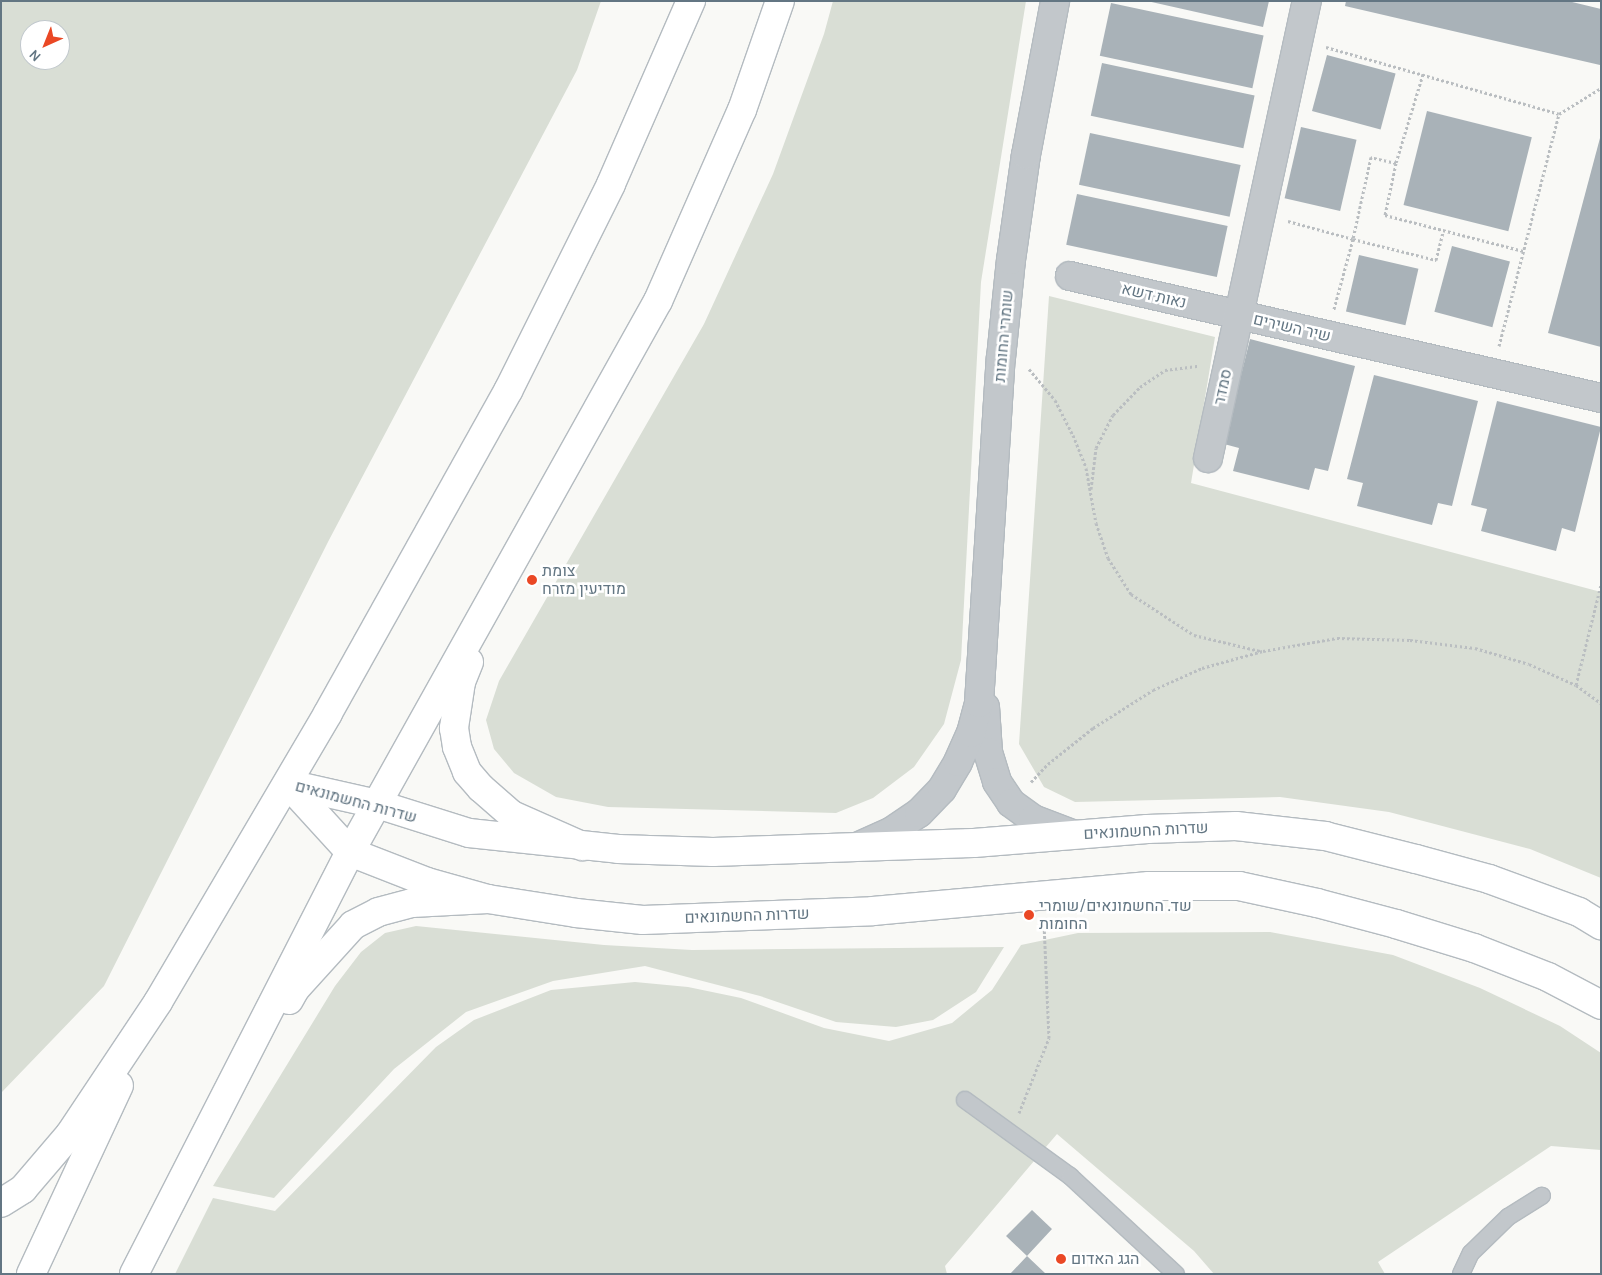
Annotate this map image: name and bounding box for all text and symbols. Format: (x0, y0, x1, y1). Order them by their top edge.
north arrow (20, 20, 70, 70)
text: N (25, 46, 44, 65)
street label: נאות דשא (1120, 279, 1188, 313)
street label: שומרי החומות (990, 289, 1018, 383)
street label: שיר השירים (1251, 310, 1333, 346)
street label: סמדר (1210, 367, 1236, 407)
place label: צומת מודיעין מזרח (542, 561, 626, 599)
marker: צומת מודיעין מזרח (526, 574, 538, 586)
street label: שדרות החשמונאים (293, 777, 419, 827)
street label: שדרות החשמונאים (1083, 818, 1209, 844)
place label: שד. החשמונאים/שומרי החומות (1039, 896, 1192, 934)
street label: שדרות החשמונאים (684, 904, 810, 928)
marker: שד. החשמונאים/שומרי החומות (1023, 909, 1035, 921)
place label: הגג האדום (1071, 1249, 1139, 1269)
marker: הגג האדום (1055, 1253, 1067, 1265)

